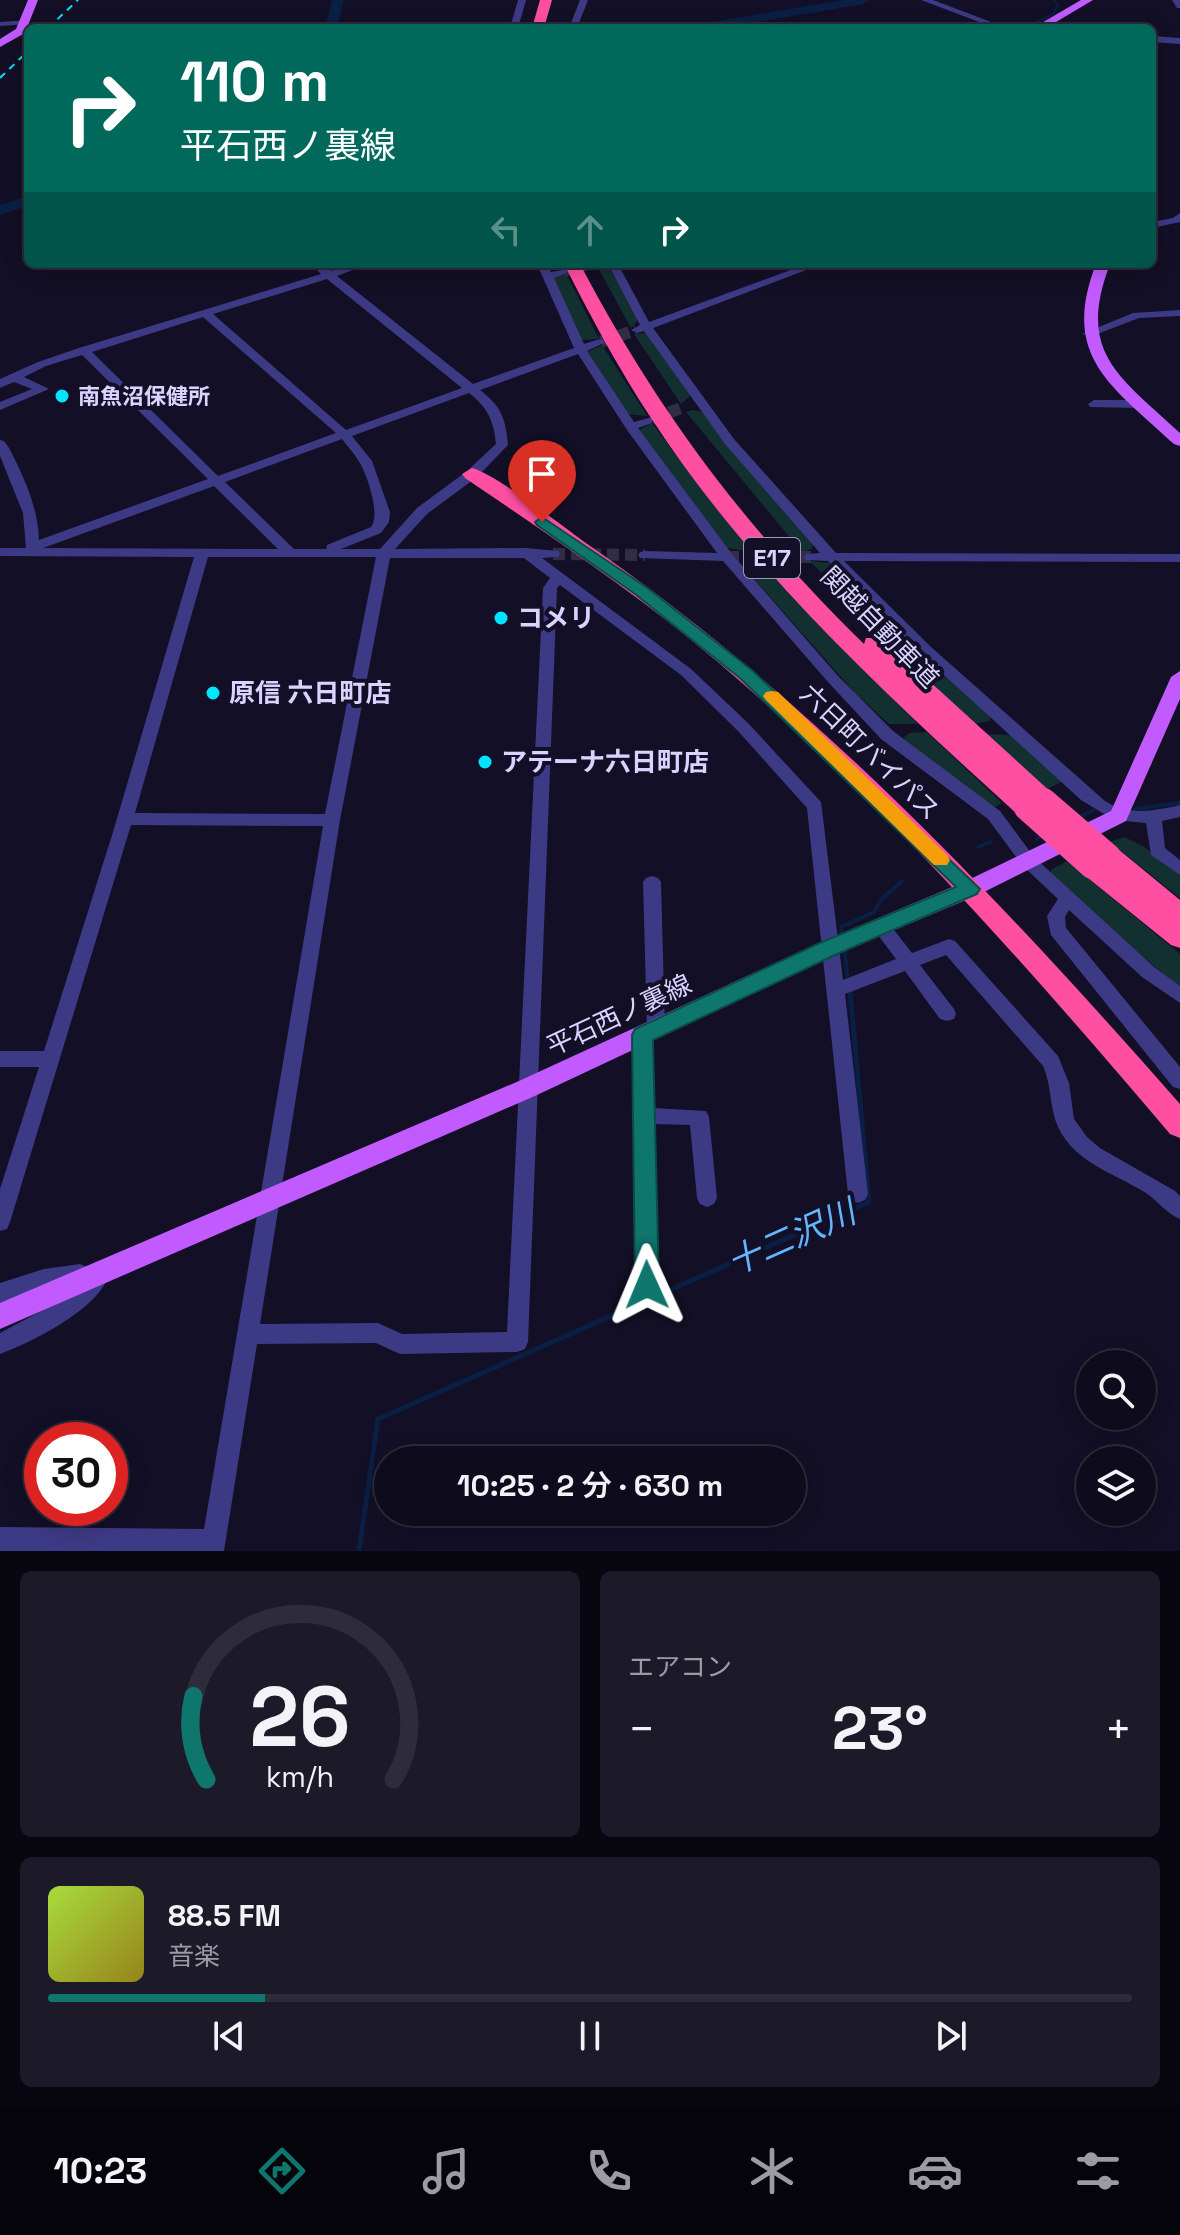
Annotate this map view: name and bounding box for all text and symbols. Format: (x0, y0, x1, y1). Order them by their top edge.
text: 110 m (180, 46, 329, 117)
icon: right (48, 56, 152, 160)
text: 平石西ノ裏線 (180, 123, 396, 169)
icon: left (484, 208, 528, 252)
icon: ahead (568, 208, 612, 252)
icon: right (652, 208, 696, 252)
place label: 南魚沼保健所 (78, 382, 210, 410)
marker: 南魚沼保健所 (53, 387, 71, 405)
pin (508, 440, 576, 522)
icon: arrive (520, 452, 564, 496)
road number: E17 (744, 538, 800, 578)
street label: 関越自動車道 (814, 559, 946, 695)
place label: コメリ (517, 601, 595, 635)
marker: コメリ (492, 609, 510, 627)
place label: 原信 六日町店 (229, 676, 392, 710)
street label: 六日町バイパス (793, 677, 947, 827)
marker: 原信 六日町店 (204, 684, 222, 702)
place label: アテーナ六日町店 (501, 745, 709, 779)
marker: アテーナ六日町店 (476, 753, 494, 771)
street label: 平石西ノ裏線 (541, 967, 697, 1063)
water label: 十二沢川 (720, 1189, 865, 1285)
position arrow (605, 1243, 689, 1327)
map controls (1076, 1350, 1156, 1526)
button: search (1076, 1350, 1156, 1430)
speed limit sign: 30 (24, 1422, 128, 1526)
button: layers (1076, 1446, 1156, 1526)
text: 10:25 · 2 分 · 630 m (457, 1466, 723, 1505)
text: エアコン (628, 1650, 732, 1684)
text: 26 (250, 1664, 350, 1770)
text: 23° (832, 1690, 928, 1767)
text: − (628, 1701, 655, 1757)
text: + (1105, 1701, 1132, 1757)
text: km/h (266, 1759, 334, 1795)
text: 88.5 FM (168, 1896, 281, 1935)
text: 音楽 (168, 1939, 220, 1973)
icon: previous (207, 2014, 251, 2058)
icon: pause (568, 2014, 612, 2058)
icon: next (929, 2014, 973, 2058)
icon: directions (254, 2143, 310, 2199)
icon: music (418, 2143, 474, 2199)
icon: phone (581, 2143, 637, 2199)
icon: climate (744, 2143, 800, 2199)
icon: car (907, 2143, 963, 2199)
icon: filters (1070, 2143, 1126, 2199)
text: 10:23 (54, 2148, 147, 2194)

